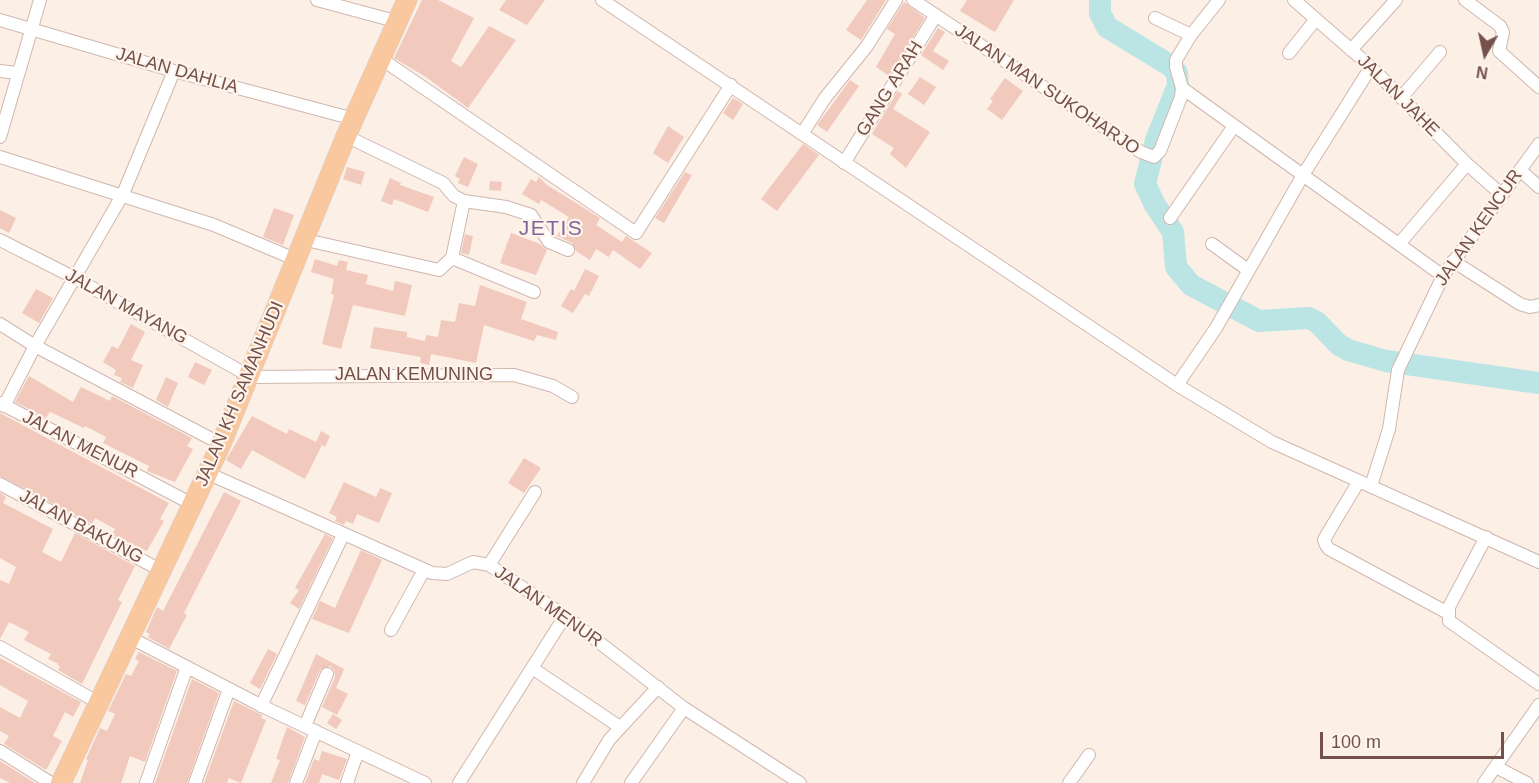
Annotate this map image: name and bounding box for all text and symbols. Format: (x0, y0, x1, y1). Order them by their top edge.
street label: JALAN MAN SUKOHARJO (951, 20, 1143, 160)
north arrow (1455, 24, 1515, 84)
street label: GANG ARAH (852, 37, 928, 141)
street label: JALAN DAHLIA (113, 43, 241, 99)
street label: JALAN JAHE (1353, 51, 1443, 141)
text: N (1475, 63, 1489, 82)
street label: JALAN KENCUR (1431, 166, 1527, 290)
district label: JETIS (519, 216, 583, 242)
street label: JALAN MAYANG (61, 264, 191, 350)
street label: JALAN KH SAMANHUDI (191, 298, 289, 490)
street label: JALAN KEMUNING (335, 364, 493, 386)
street label: JALAN MENUR (19, 407, 141, 483)
street label: JALAN BAKUNG (15, 485, 147, 569)
street label: JALAN MENUR (490, 562, 606, 652)
scale bar (1323, 720, 1508, 758)
text: 100 m (1331, 732, 1381, 752)

